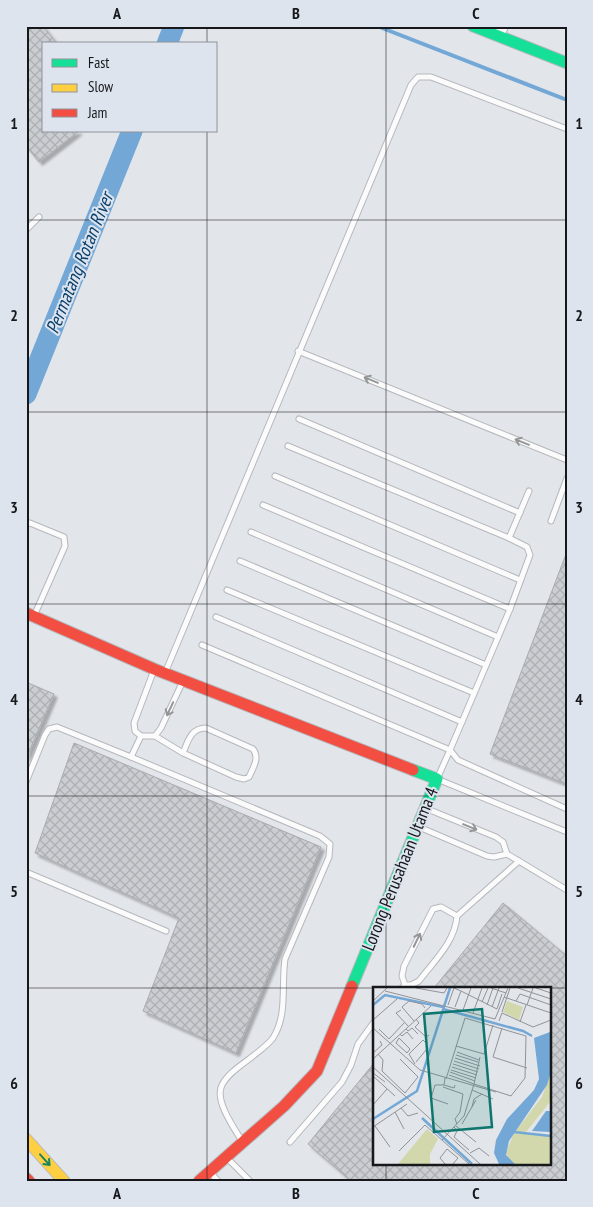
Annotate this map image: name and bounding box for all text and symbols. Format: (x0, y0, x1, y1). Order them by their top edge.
text: A (112, 3, 122, 23)
text: B (292, 3, 300, 23)
text: C (472, 3, 480, 23)
legend (42, 42, 218, 132)
text: Fast (88, 53, 109, 72)
text: Slow (88, 77, 113, 96)
text: Jam (87, 103, 107, 122)
text: 1 (10, 113, 18, 133)
text: 1 (575, 113, 583, 133)
water label: Permatang Rotan River (40, 186, 119, 337)
text: 2 (10, 305, 18, 325)
text: 2 (575, 305, 583, 325)
one-way arrow (364, 375, 379, 385)
one-way arrow (514, 436, 529, 445)
text: 3 (10, 497, 18, 517)
text: 3 (575, 497, 583, 517)
text: 4 (10, 689, 18, 709)
text: 4 (575, 689, 583, 709)
one-way arrow (165, 701, 174, 716)
street label: Lorong Perusahaan Utama 4 (356, 784, 443, 954)
one-way arrow (462, 822, 477, 832)
text: 5 (10, 881, 18, 901)
text: 5 (575, 881, 583, 901)
one-way arrow (412, 933, 422, 948)
inset map (373, 987, 550, 1164)
text: 6 (10, 1073, 18, 1093)
text: 6 (575, 1073, 583, 1093)
one-way arrow (39, 1153, 51, 1166)
text: A (112, 1183, 122, 1203)
text: B (292, 1183, 300, 1203)
text: C (472, 1183, 480, 1203)

